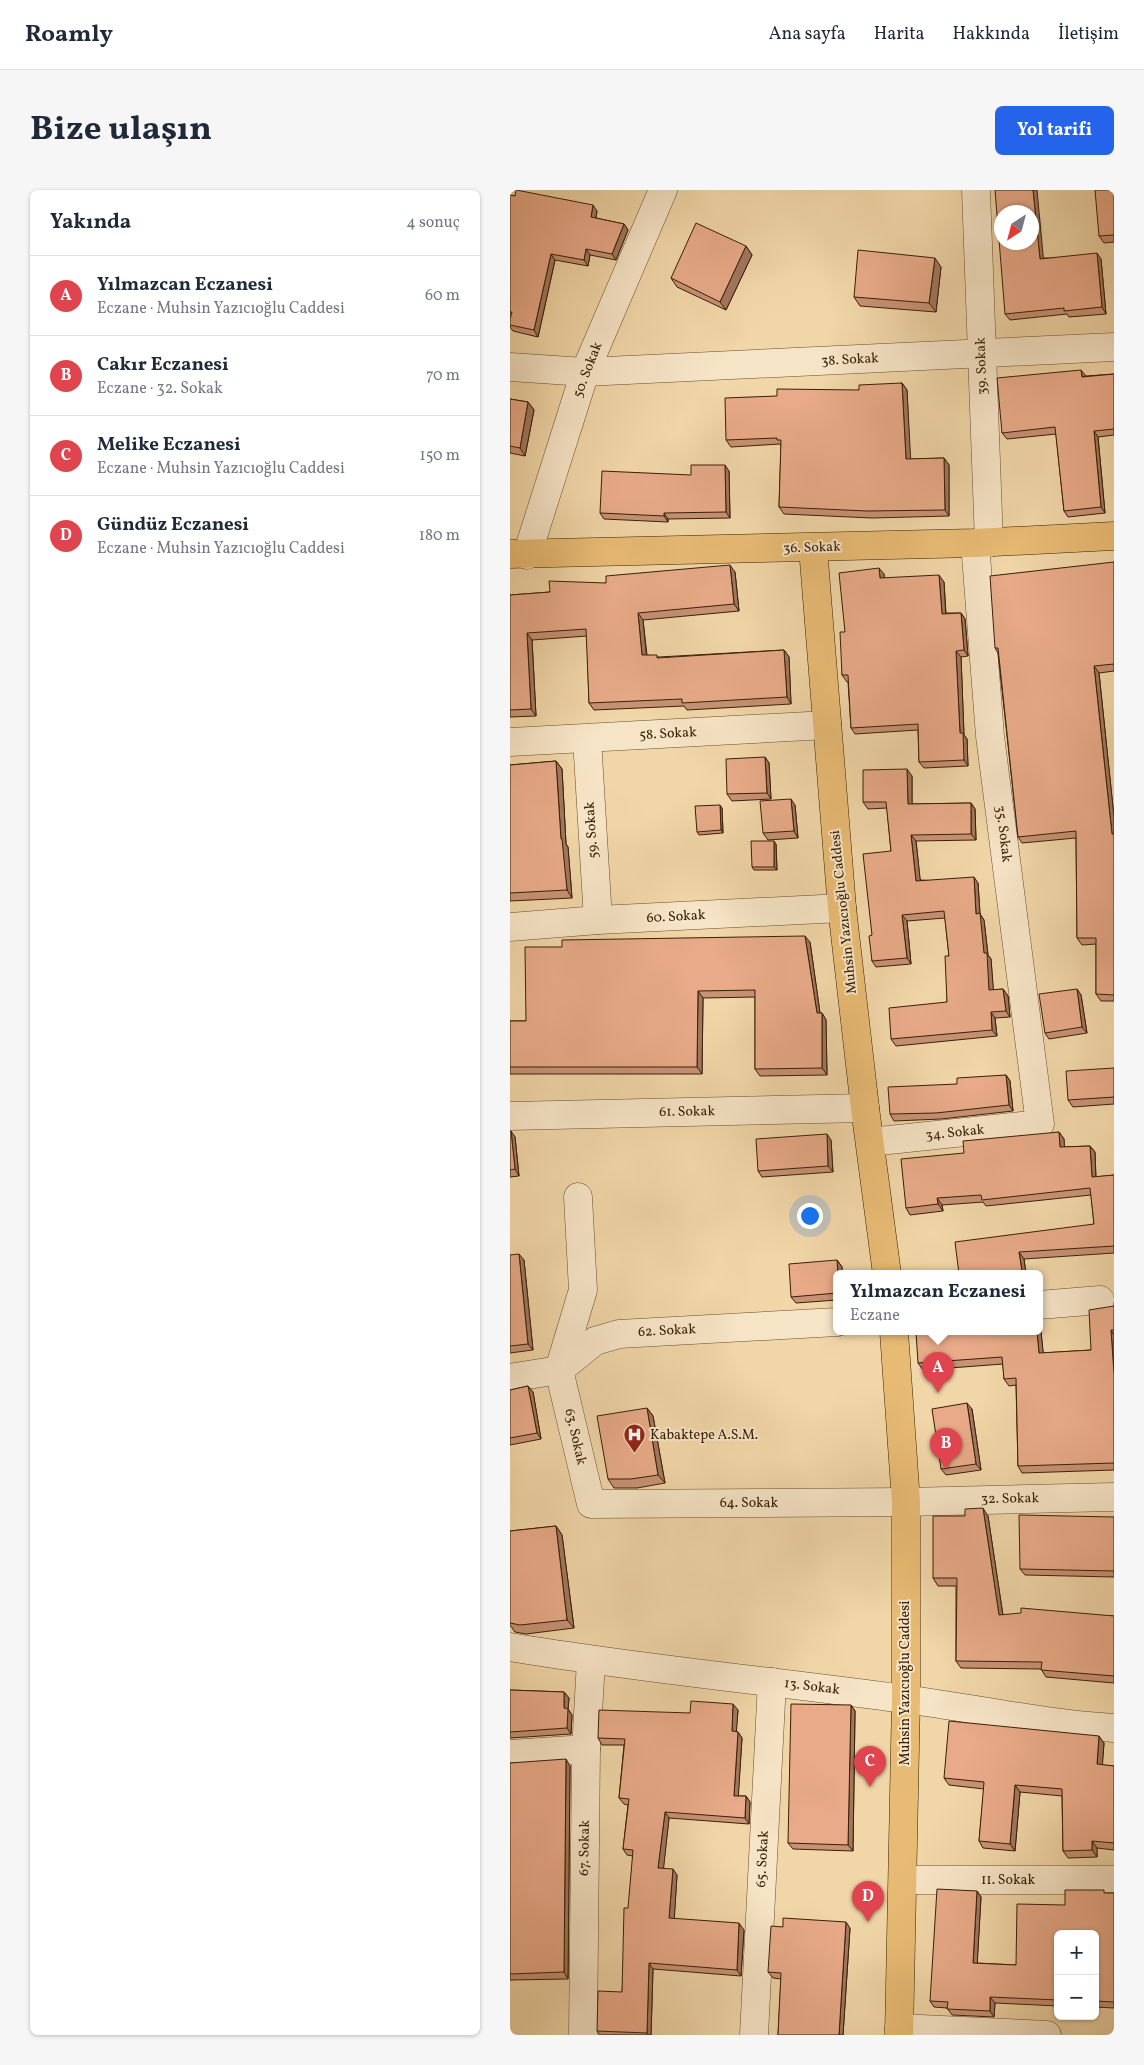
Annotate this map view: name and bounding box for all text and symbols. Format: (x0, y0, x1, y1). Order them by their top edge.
text: Roamly (25, 18, 113, 52)
text: Ana sayfa (769, 22, 846, 47)
text: Harita (874, 22, 925, 47)
text: Hakkında (953, 22, 1030, 47)
text: İletişim (1058, 22, 1119, 47)
text: Bize ulaşın (30, 106, 212, 154)
button: Yol tarifi (995, 106, 1114, 155)
north arrow (994, 205, 1039, 250)
text: Yakında (50, 208, 131, 237)
text: 4 sonuç (406, 212, 460, 234)
text: Yılmazcan Eczanesi (97, 272, 273, 298)
text: A (60, 285, 72, 307)
text: 60 m (425, 285, 460, 307)
text: Eczane · Muhsin Yazıcıoğlu Caddesi (97, 298, 345, 320)
street label: 39. Sokak (971, 337, 992, 395)
street label: 50. Sokak (569, 339, 607, 401)
street label: 38. Sokak (821, 349, 880, 371)
text: Cakır Eczanesi (97, 352, 229, 378)
text: B (61, 365, 71, 387)
text: 70 m (426, 365, 460, 387)
text: Eczane · 32. Sokak (97, 378, 223, 400)
text: Melike Eczanesi (97, 432, 241, 458)
text: C (61, 445, 71, 467)
text: 150 m (419, 445, 460, 467)
text: Eczane · Muhsin Yazıcıoğlu Caddesi (97, 458, 345, 480)
text: Gündüz Eczanesi (97, 512, 249, 538)
text: D (60, 525, 72, 547)
text: 180 m (419, 525, 460, 547)
street label: 36. Sokak (783, 537, 842, 559)
text: Eczane · Muhsin Yazıcıoğlu Caddesi (97, 538, 345, 560)
street label: 58. Sokak (639, 723, 697, 745)
street label: 59. Sokak (581, 800, 603, 859)
street label: 35. Sokak (990, 804, 1016, 864)
street label: Muhsin Yazıcıoğlu Caddesi (826, 829, 862, 995)
street label: 60. Sokak (646, 906, 706, 928)
street label: 61. Sokak (659, 1102, 715, 1122)
street label: 34. Sokak (925, 1120, 986, 1146)
your location (797, 1203, 823, 1229)
popup (833, 1270, 1043, 1335)
text: Yılmazcan Eczanesi (850, 1279, 1026, 1305)
text: Eczane (850, 1305, 900, 1327)
street label: 62. Sokak (638, 1320, 697, 1342)
pin: A (922, 1352, 954, 1393)
street label: 63. Sokak (559, 1407, 591, 1467)
hospital icon: Kabaktepe A.S.M. (622, 1423, 646, 1454)
place label: Kabaktepe A.S.M. (650, 1426, 758, 1445)
pin: B (930, 1428, 962, 1469)
street label: 32. Sokak (981, 1489, 1040, 1509)
street label: 64. Sokak (720, 1494, 779, 1513)
street label: Muhsin Yazıcıoğlu Caddesi (896, 1601, 915, 1765)
street label: 13. Sokak (783, 1674, 841, 1700)
pin: C (854, 1746, 886, 1787)
street label: 67. Sokak (575, 1820, 595, 1876)
street label: 65. Sokak (752, 1830, 774, 1888)
street label: 11. Sokak (981, 1871, 1035, 1890)
pin: D (852, 1881, 884, 1922)
map controls (1054, 1930, 1099, 2020)
button: + (1054, 1930, 1099, 1975)
button: − (1054, 1975, 1099, 2020)

